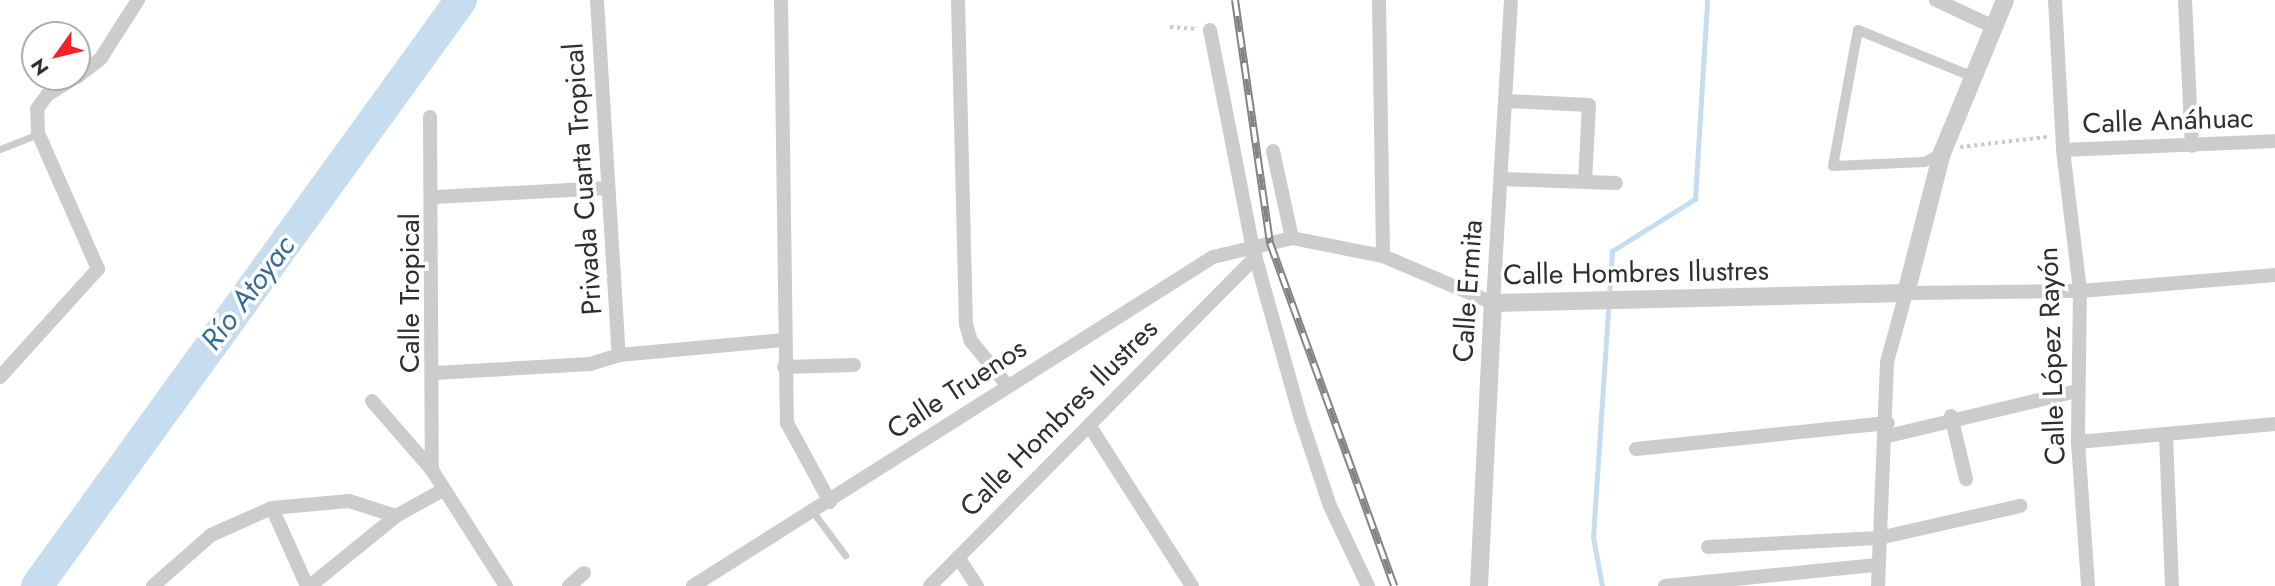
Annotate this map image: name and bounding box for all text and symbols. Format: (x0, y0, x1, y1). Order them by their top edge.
north arrow (21, 21, 91, 91)
street label: Privada Cuarta Tropical (557, 42, 609, 316)
text: N (24, 53, 55, 81)
street label: Calle Anáhuac (2082, 101, 2254, 141)
street label: Calle Tropical (393, 213, 427, 373)
street label: Calle Ermita (1446, 219, 1490, 363)
water label: Río Atoyac (193, 229, 303, 357)
street label: Calle López Rayón (2031, 246, 2073, 466)
street label: Calle Hombres Ilustres (1503, 254, 1769, 292)
street label: Calle Hombres Ilustres (953, 312, 1165, 524)
street label: Calle Truenos (881, 332, 1033, 446)

